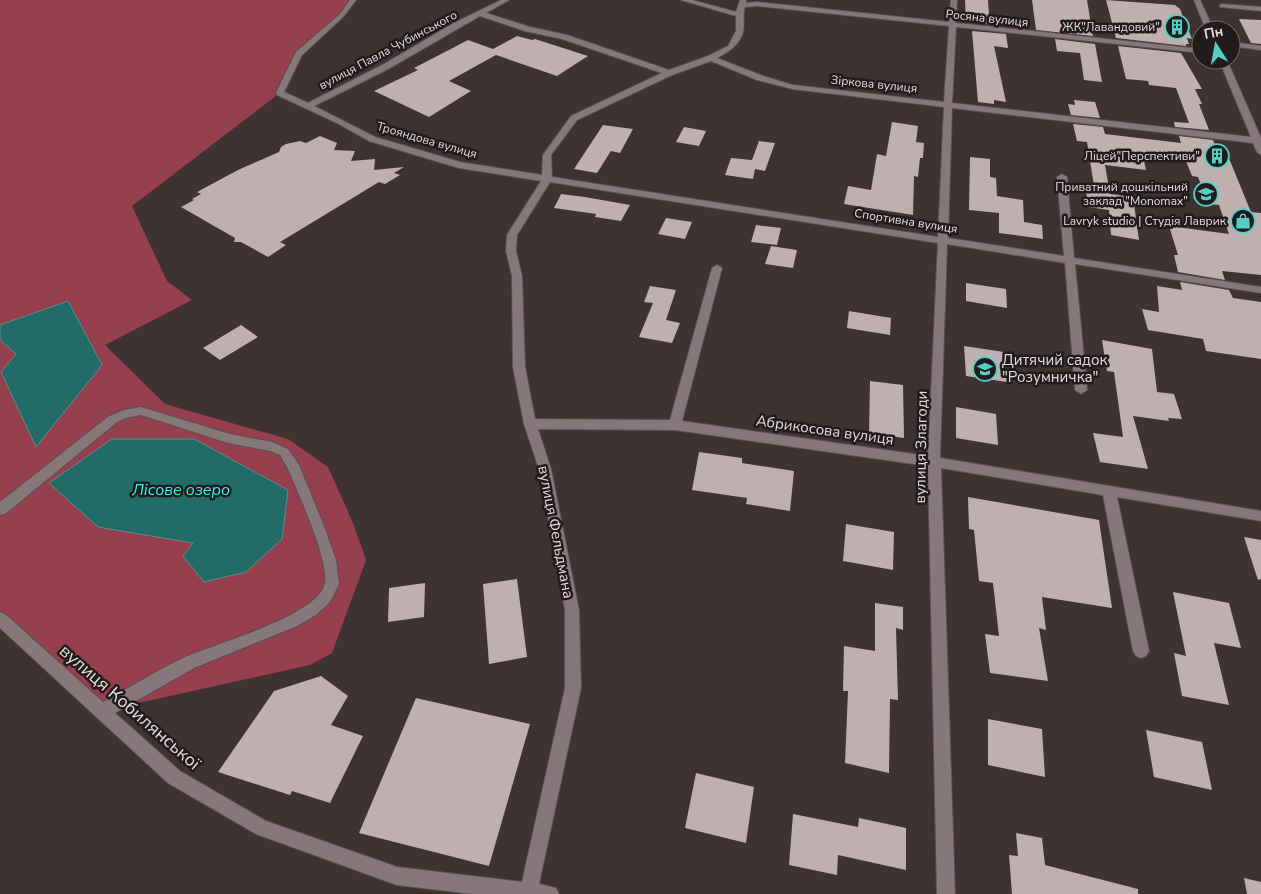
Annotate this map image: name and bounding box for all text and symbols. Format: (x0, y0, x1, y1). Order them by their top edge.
street label: Росяна вулиця (945, 6, 1029, 30)
street label: вулиця Павла Чубинського (316, 7, 460, 93)
building icon: ЖК"Лавандовий" (1164, 14, 1190, 40)
place label: ЖК"Лавандовий" (1062, 19, 1160, 35)
north arrow (1191, 20, 1241, 70)
text: Пн (1202, 22, 1225, 44)
street label: Зіркова вулиця (830, 71, 918, 97)
street label: Трояндова вулиця (375, 118, 479, 162)
building icon: Ліцей"Перспективи" (1204, 143, 1230, 169)
place label: Ліцей"Перспективи" (1084, 148, 1200, 164)
place label: Приватний дошкільний заклад "Monomax" (1055, 179, 1188, 209)
school or university icon: Приватний дошкільний заклад "Monomax" (1193, 181, 1219, 207)
street label: Спортивна вулиця (853, 205, 959, 237)
shop icon: Lavryk studio | Студія Лаврик (1230, 208, 1256, 234)
place label: Lavryk studio | Студія Лаврик (1063, 213, 1227, 229)
place label: Дитячий садок "Розумничка" (1002, 350, 1107, 387)
school or university icon: Дитячий садок "Розумничка" (972, 356, 998, 382)
street label: вулиця Злагоди (910, 390, 932, 504)
street label: Абрикосова вулиця (755, 410, 895, 450)
street label: вулиця Фельдмана (533, 464, 579, 600)
water label: Лісове озеро (131, 479, 230, 501)
street label: вулиця Кобилянської (54, 639, 206, 775)

